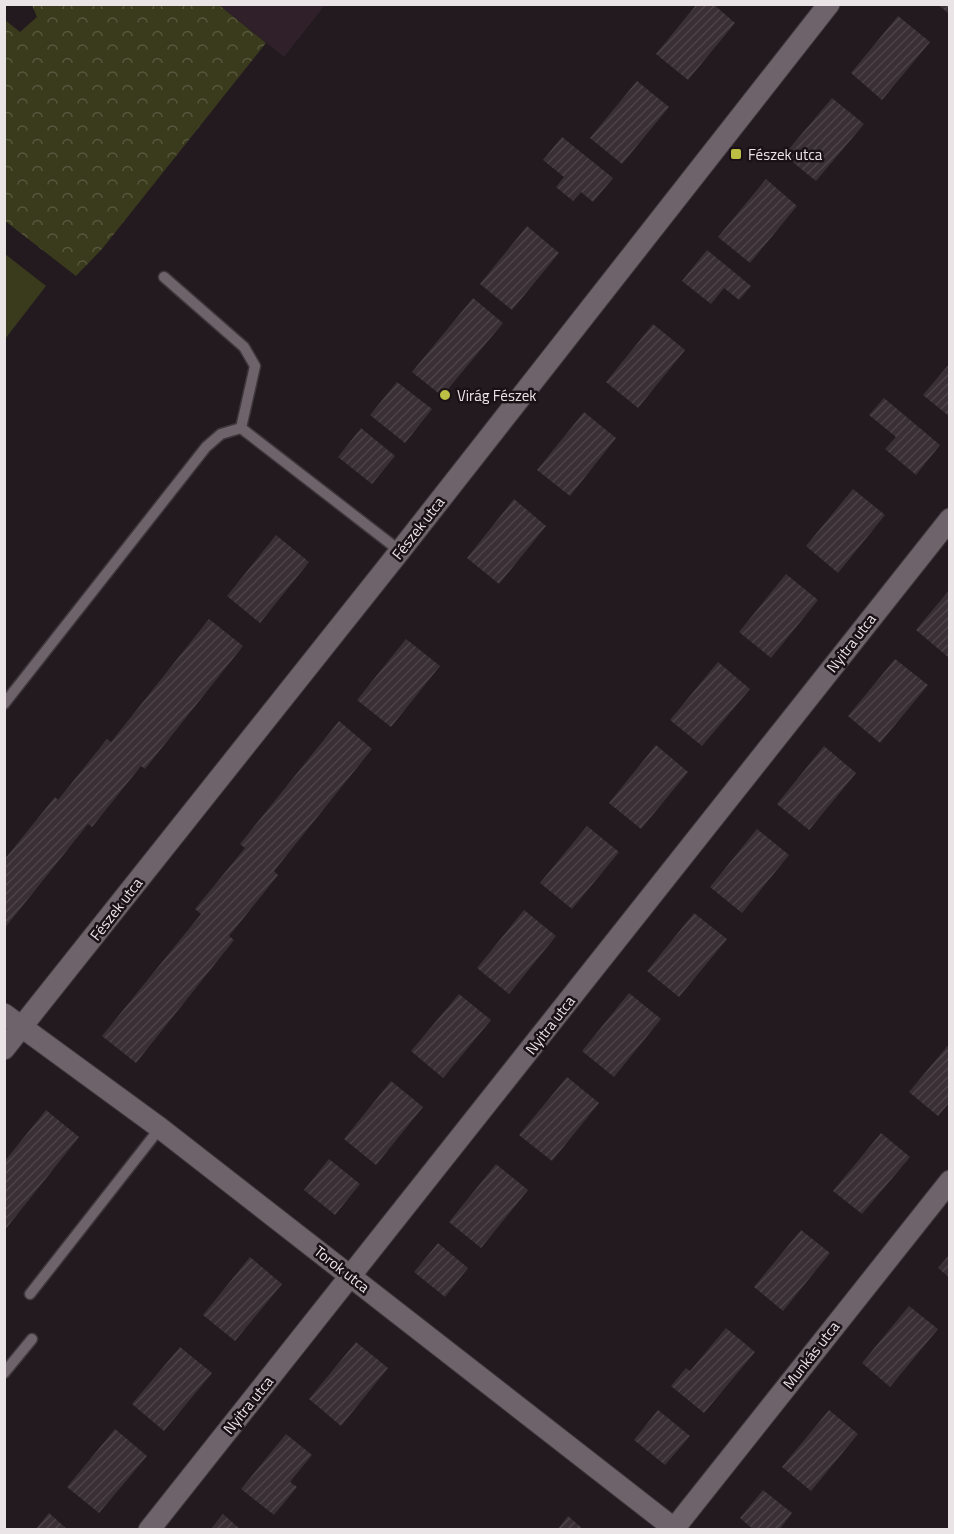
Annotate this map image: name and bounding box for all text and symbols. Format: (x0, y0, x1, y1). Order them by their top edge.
place label: Fészek utca (748, 143, 823, 166)
marker: Fészek utca (729, 147, 743, 161)
place label: Virág Fészek (457, 384, 536, 407)
marker: Virág Fészek (438, 388, 452, 402)
street label: Fészek utca (386, 491, 450, 564)
street label: Nyitra utca (821, 608, 882, 677)
street label: Fészek utca (84, 872, 148, 945)
street label: Nyitra utca (520, 990, 581, 1059)
street label: Torok utca (309, 1240, 375, 1298)
street label: Munkás utca (777, 1316, 845, 1394)
street label: Nyitra utca (217, 1370, 279, 1439)

